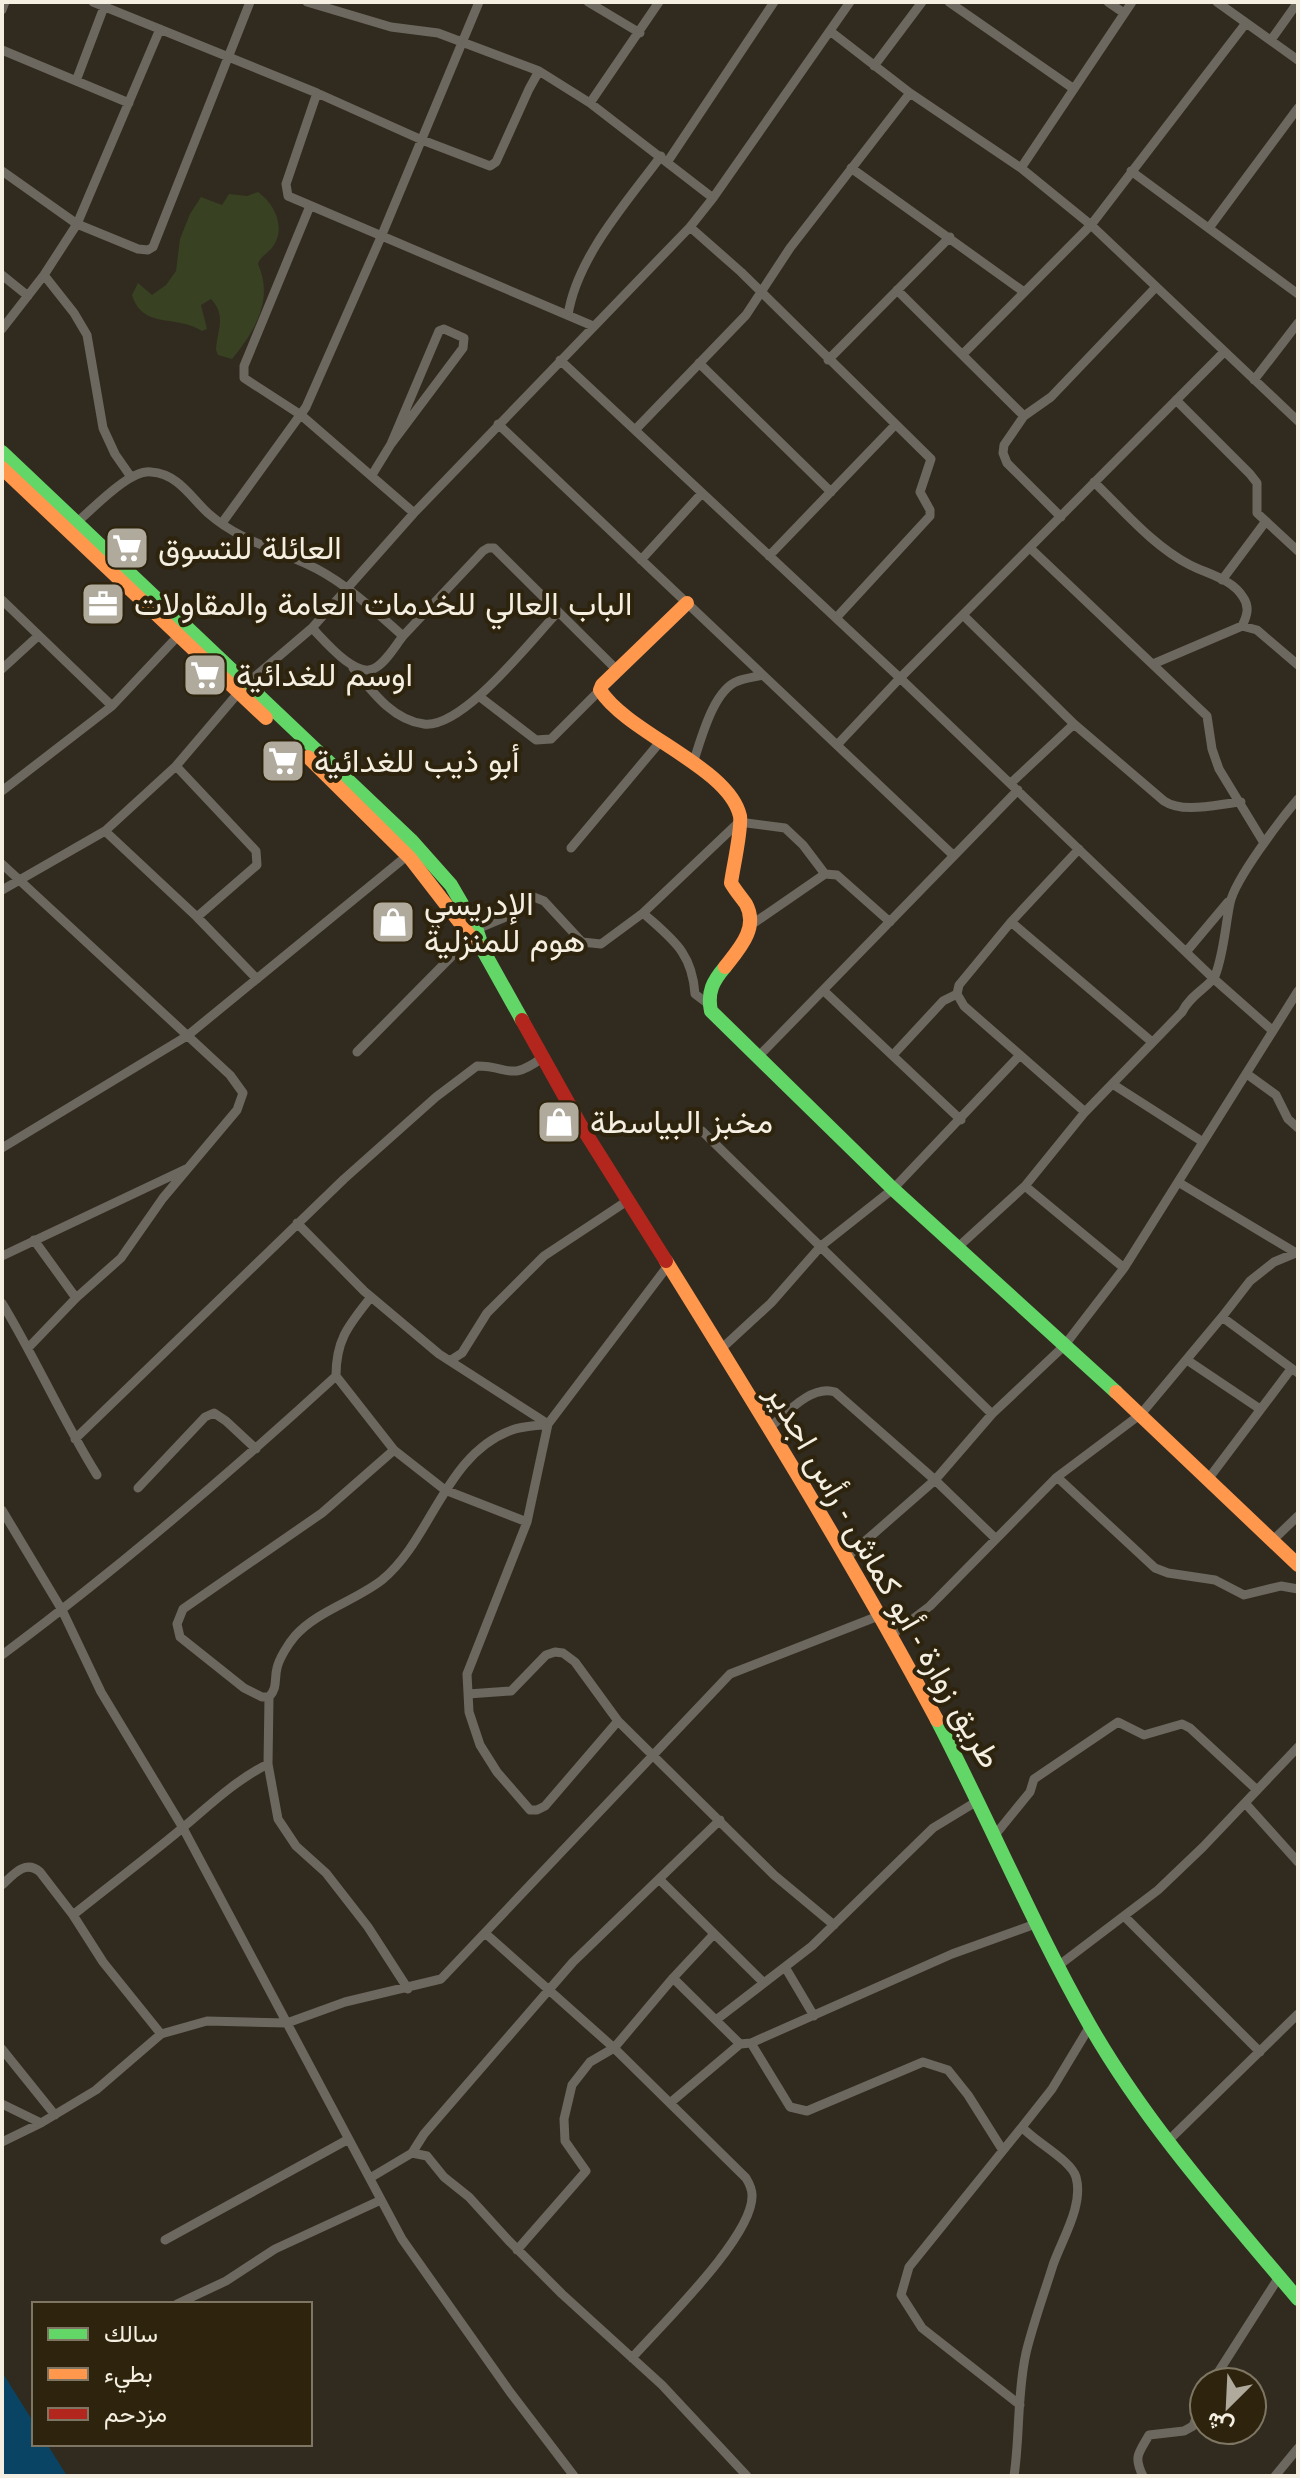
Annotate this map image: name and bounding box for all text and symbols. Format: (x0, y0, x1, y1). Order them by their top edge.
supermarket icon: العائلة للتسوق (103, 524, 151, 572)
place label: العائلة للتسوق (158, 525, 342, 571)
office icon: الباب العالي للخدمات العامة والمقاولات (79, 580, 127, 628)
place label: الباب العالي للخدمات العامة والمقاولات (134, 581, 632, 630)
supermarket icon: اوسم للغدائية (181, 651, 229, 699)
place label: اوسم للغدائية (236, 652, 413, 698)
supermarket icon: أبو ذيب للغدائية (259, 737, 307, 785)
place label: أبو ذيب للغدائية (314, 738, 519, 784)
place label: الإدريسي هوم للمنزلية (424, 881, 585, 964)
shop icon: الإدريسي هوم للمنزلية (369, 898, 417, 946)
shop icon: مخبز البياسطة (535, 1098, 583, 1146)
place label: مخبز البياسطة (590, 1099, 773, 1145)
street label: طريق زوارة - أبو كماش - رأس اجدير (754, 1374, 1013, 1777)
legend (32, 2302, 312, 2446)
text: سالك (104, 2316, 158, 2351)
text: بطيء (104, 2356, 153, 2393)
north arrow (1188, 2366, 1268, 2446)
text: مزدحم (104, 2396, 167, 2431)
text: ش (1201, 2404, 1238, 2444)

